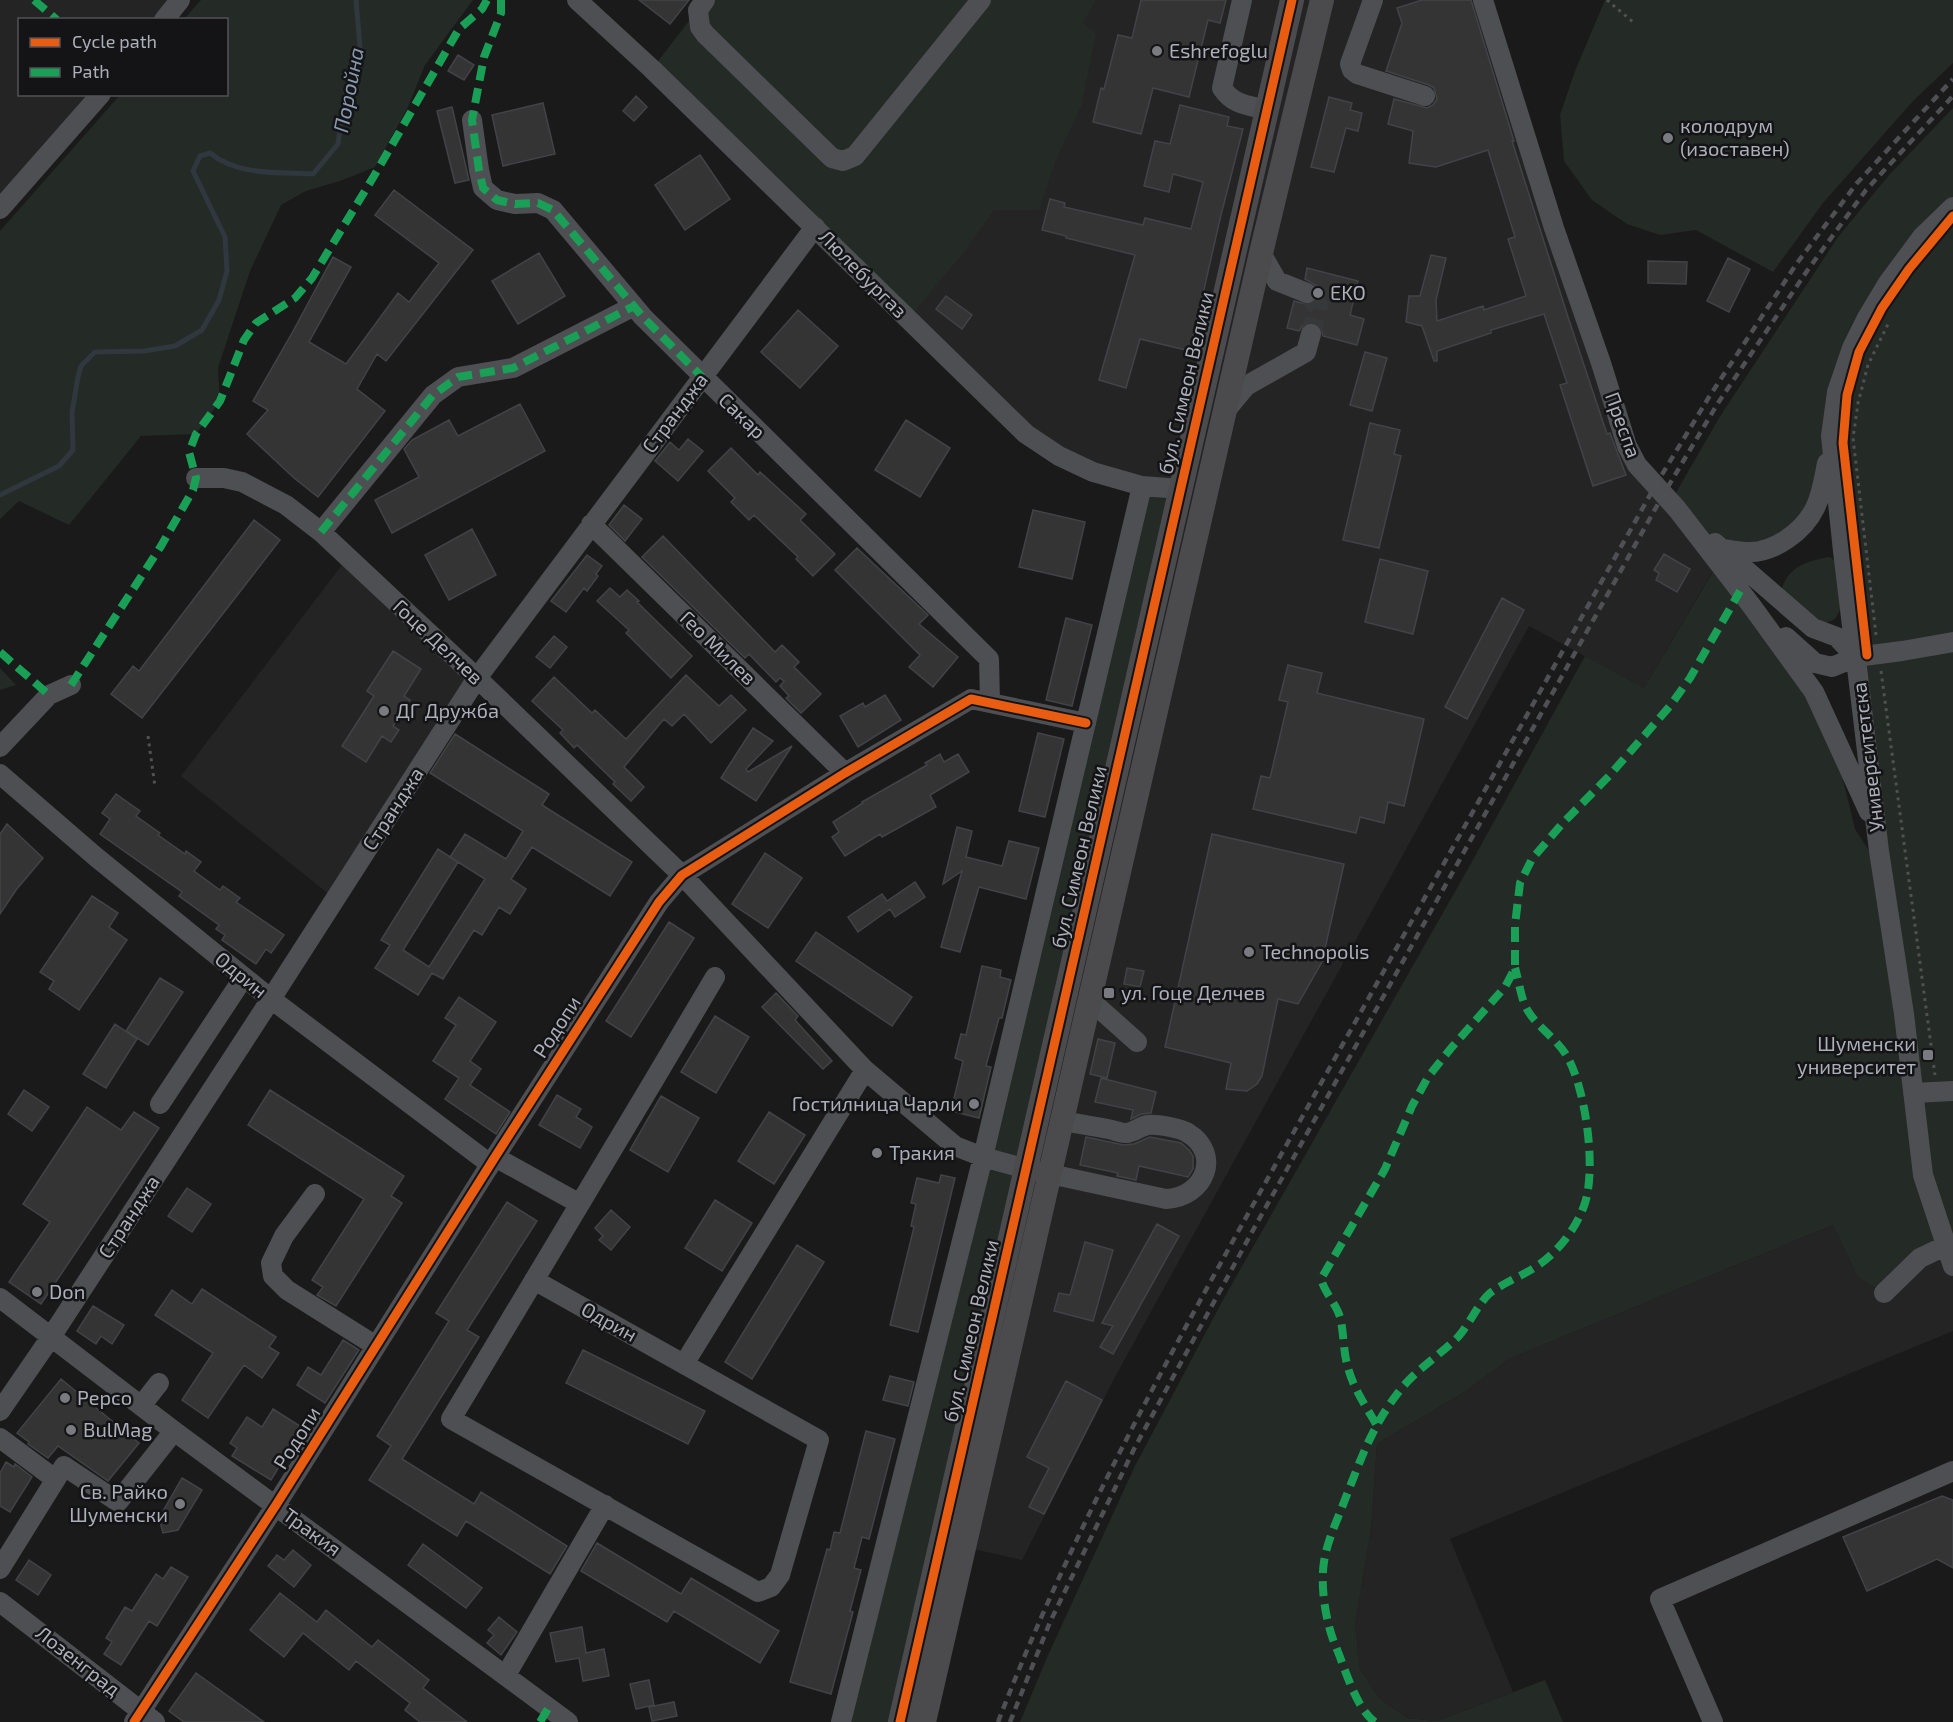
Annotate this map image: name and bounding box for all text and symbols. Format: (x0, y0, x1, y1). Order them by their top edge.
legend (18, 18, 228, 96)
text: Cycle path (72, 30, 157, 52)
place label: Eshrefoglu (1169, 38, 1268, 62)
marker: Eshrefoglu (1150, 44, 1164, 58)
water label: Поройна (327, 45, 368, 134)
text: Path (72, 60, 110, 82)
place label: колодрум (изоставен) (1680, 113, 1790, 160)
marker: колодрум (изоставен) (1661, 131, 1675, 145)
street label: Люлебургаз (814, 224, 913, 323)
place label: EKO (1330, 280, 1366, 304)
marker: EKO (1311, 286, 1325, 300)
street label: бул. Симеон Велики (1152, 289, 1219, 477)
street label: Странджа (636, 368, 712, 457)
street label: Сакар (714, 387, 771, 443)
street label: Преспа (1601, 388, 1647, 461)
street label: Гоце Делчев (389, 594, 489, 689)
street label: Гео Милев (676, 605, 762, 689)
street label: Университетска (1846, 681, 1888, 833)
place label: ДГ Дружба (396, 698, 499, 723)
marker: ДГ Дружба (377, 704, 391, 718)
street label: Странджа (356, 762, 428, 854)
street label: бул. Симеон Велики (1045, 763, 1112, 951)
place label: Technopolis (1261, 939, 1370, 963)
marker: Technopolis (1242, 945, 1256, 959)
street label: Одрин (211, 946, 272, 1002)
place label: ул. Гоце Делчев (1121, 980, 1265, 1005)
marker: ул. Гоце Делчев (1102, 986, 1116, 1000)
street label: Родопи (527, 991, 585, 1062)
place label: Шуменски университет (1797, 1031, 1916, 1079)
marker: Шуменски университет (1921, 1048, 1935, 1062)
place label: Гостилница Чарли (792, 1091, 962, 1115)
marker: Гостилница Чарли (967, 1097, 981, 1111)
place label: Тракия (889, 1140, 955, 1164)
marker: Тракия (870, 1146, 884, 1160)
street label: Странджа (92, 1170, 164, 1262)
street label: бул. Симеон Велики (937, 1237, 1004, 1425)
place label: Don (49, 1279, 85, 1303)
marker: Don (30, 1285, 44, 1299)
street label: Одрин (577, 1296, 642, 1346)
place label: Pepco (77, 1385, 132, 1409)
marker: Pepco (58, 1391, 72, 1405)
street label: Родопи (268, 1402, 325, 1473)
place label: BulMag (83, 1417, 152, 1441)
marker: BulMag (64, 1423, 78, 1437)
place label: Св. Райко Шуменски (69, 1479, 168, 1527)
marker: Св. Райко Шуменски (173, 1497, 187, 1511)
street label: Тракия (279, 1502, 346, 1560)
street label: Лозенград (32, 1620, 126, 1701)

